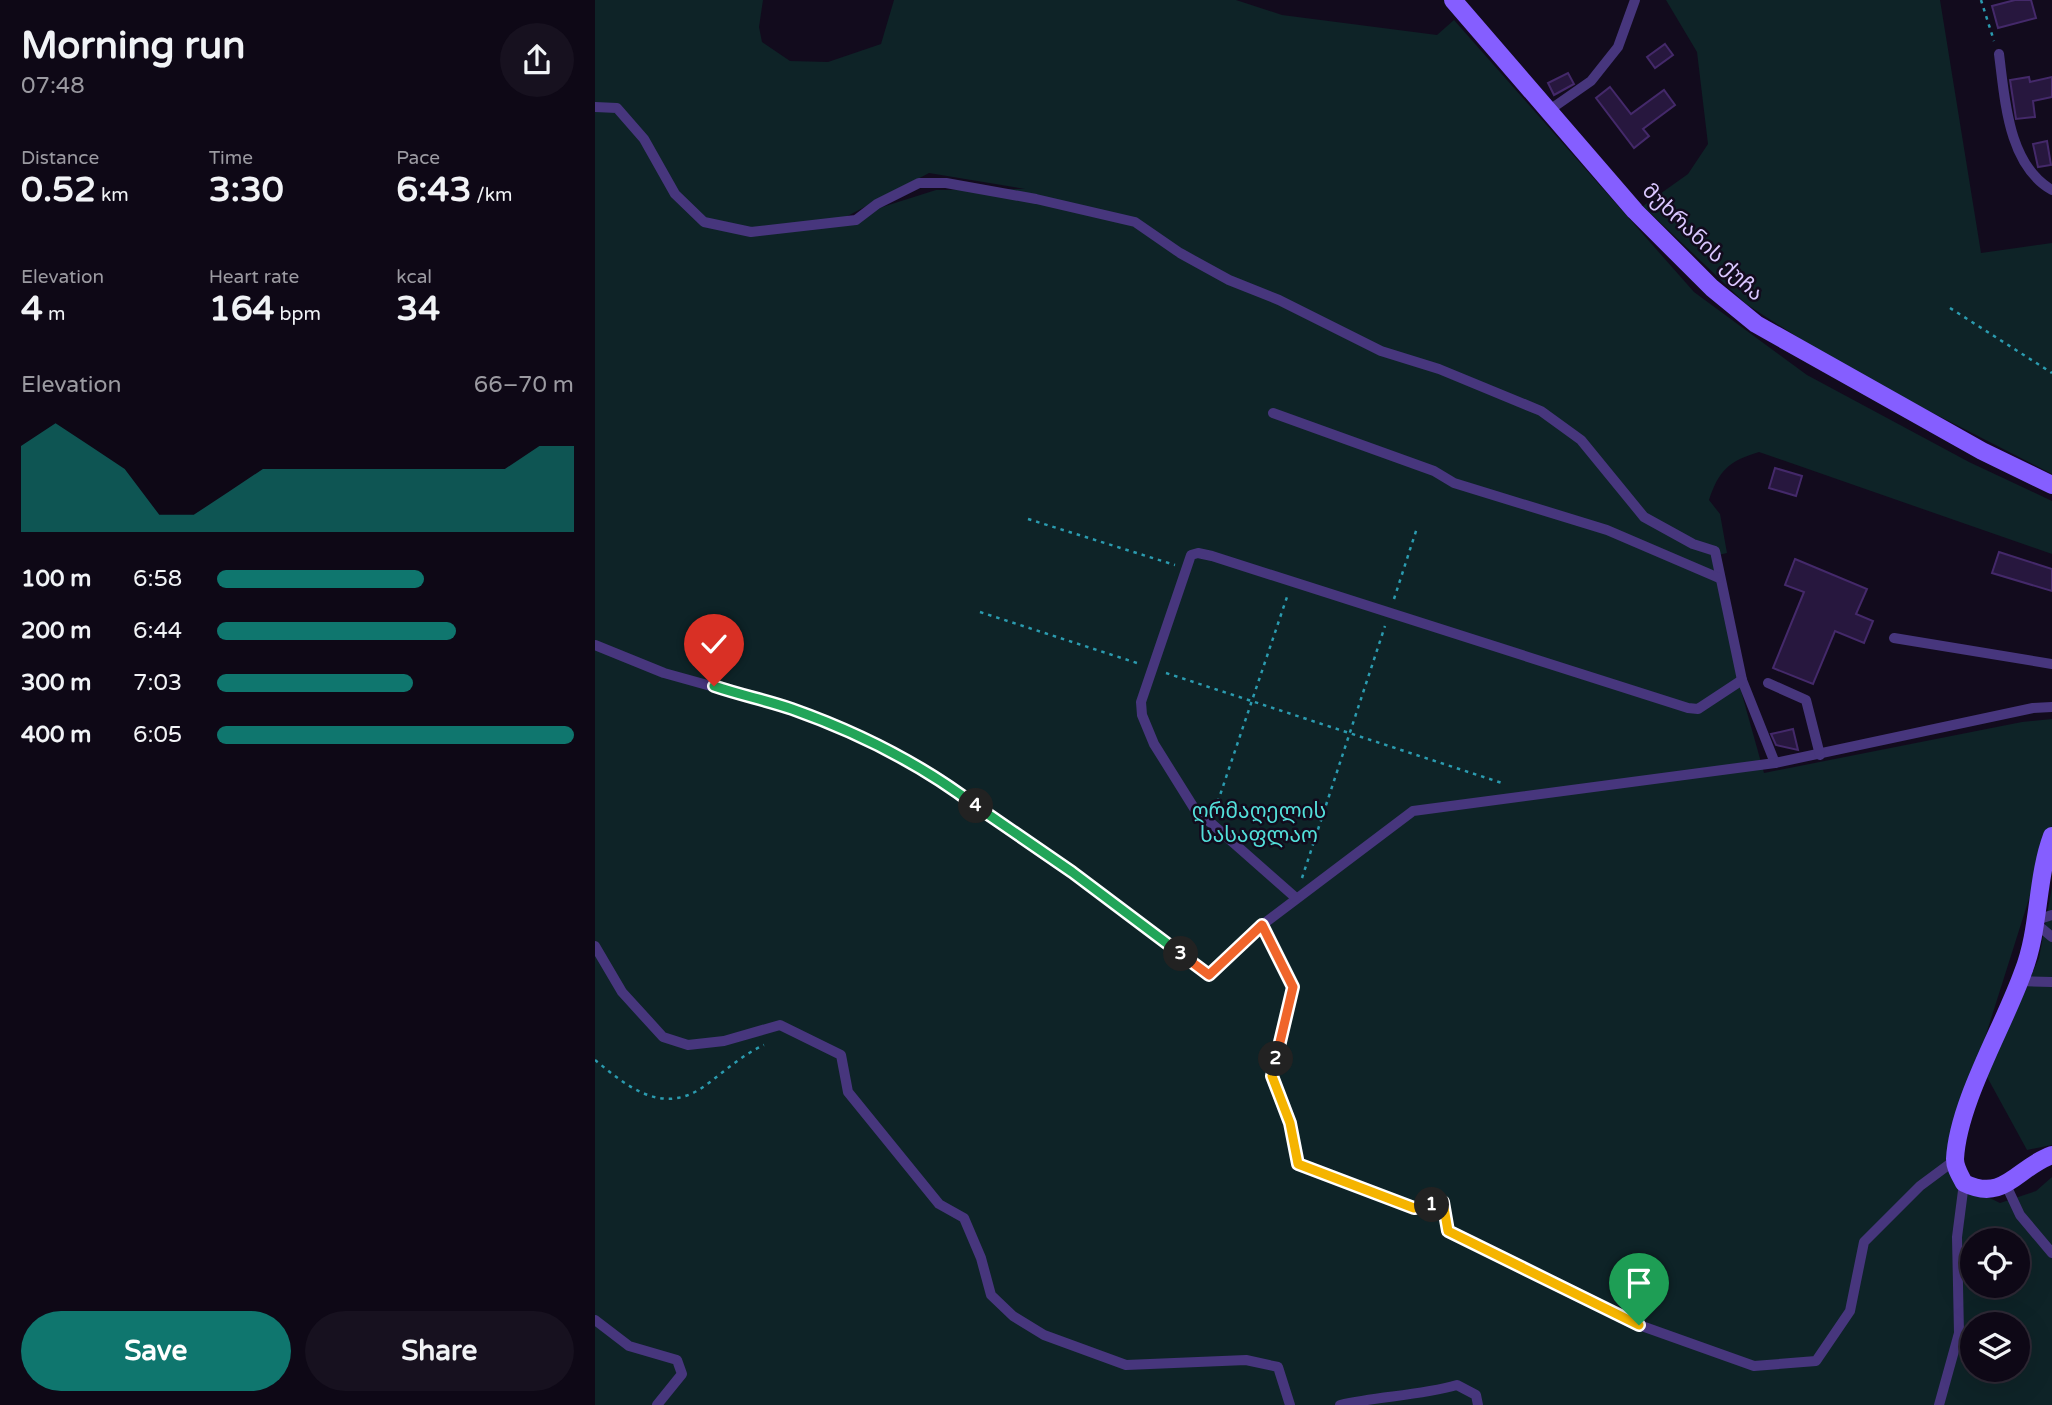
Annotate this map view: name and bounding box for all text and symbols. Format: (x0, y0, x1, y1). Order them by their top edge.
text: Morning run (21, 23, 245, 69)
button: share (500, 23, 574, 97)
text: 07:48 (21, 72, 85, 100)
text: Distance (21, 147, 99, 169)
text: Time (209, 147, 253, 169)
text: Pace (396, 147, 440, 169)
text: 0.52 (21, 169, 96, 211)
text: 3:30 (209, 169, 284, 211)
text: 6:43 (396, 169, 471, 211)
street label: მუხრანის ქუჩა (1637, 178, 1768, 306)
text: km (96, 184, 129, 206)
text: /km (471, 184, 513, 206)
text: Elevation (21, 266, 104, 288)
text: Heart rate (209, 266, 299, 288)
text: kcal (396, 266, 432, 288)
text: 4 (21, 288, 43, 330)
text: 164 (209, 288, 275, 330)
text: 34 (396, 288, 440, 330)
text: m (43, 303, 65, 325)
text: bpm (275, 303, 321, 325)
text: Elevation (21, 371, 122, 399)
text: 66–70 m (474, 371, 574, 399)
text: 100 m (21, 565, 91, 593)
text: 6:58 (133, 565, 182, 593)
pin (684, 614, 744, 686)
text: 200 m (21, 617, 91, 645)
text: 6:44 (133, 617, 182, 645)
icon: check (695, 625, 733, 663)
text: 300 m (21, 669, 91, 697)
text: 7:03 (133, 669, 182, 697)
text: 400 m (21, 721, 91, 749)
text: 6:05 (133, 721, 182, 749)
pin: 4 (959, 788, 993, 824)
text: 4 (970, 794, 981, 816)
park label: ღრმაღელის სასაფლაო (1192, 799, 1326, 848)
pin: 3 (1163, 936, 1199, 972)
text: 3 (1175, 942, 1186, 964)
pin: 2 (1259, 1042, 1293, 1076)
text: 2 (1270, 1047, 1281, 1069)
pin: 1 (1415, 1188, 1449, 1222)
text: 1 (1426, 1193, 1437, 1215)
map controls (1960, 1228, 2030, 1382)
button: locate (1960, 1228, 2030, 1298)
pin (1609, 1253, 1669, 1325)
icon: arrive (1620, 1264, 1658, 1302)
button: Save (21, 1311, 291, 1391)
button: Share (305, 1311, 574, 1391)
button: layers (1960, 1312, 2030, 1382)

